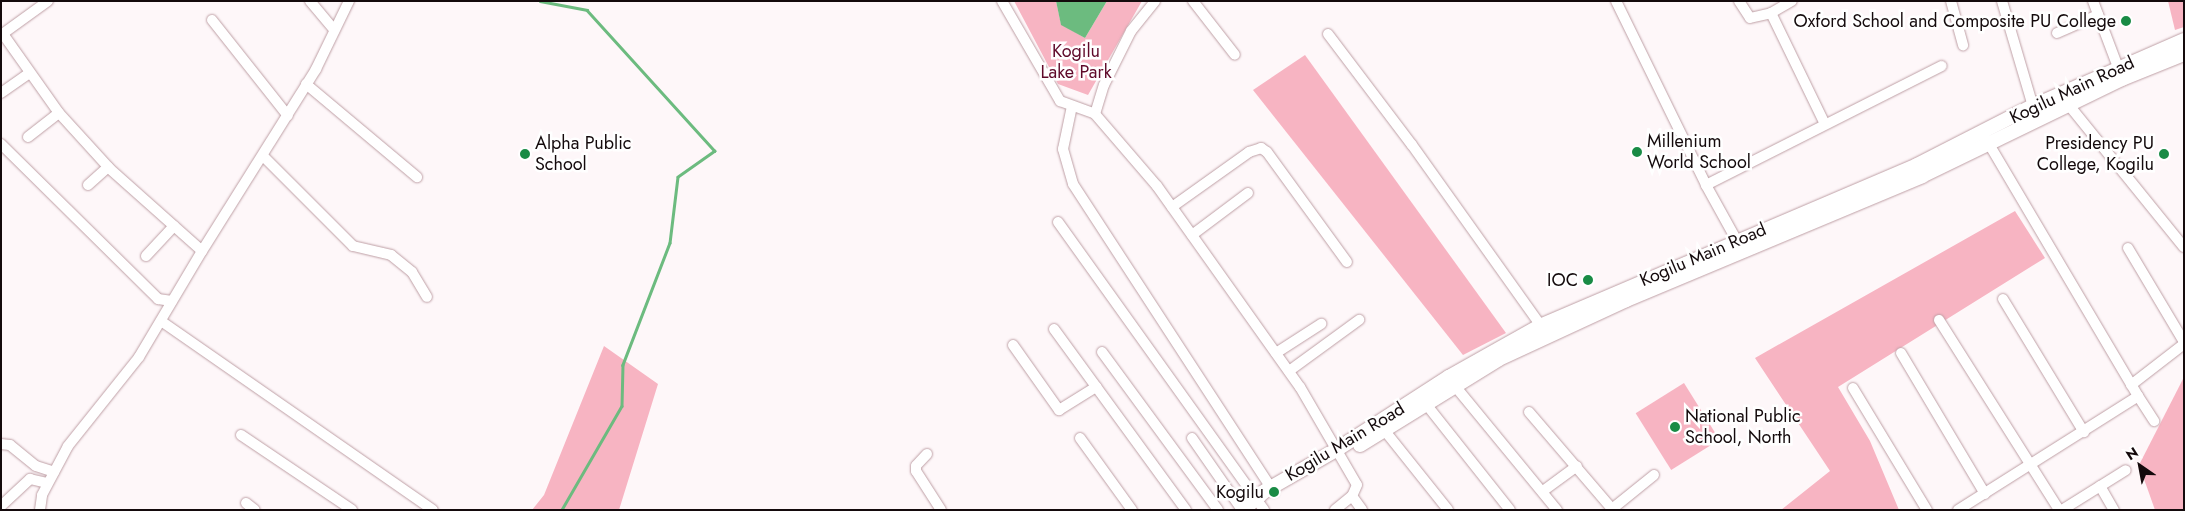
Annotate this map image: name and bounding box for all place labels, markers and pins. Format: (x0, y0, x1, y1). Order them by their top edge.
place label: Oxford School and Composite PU College (1794, 10, 2116, 32)
marker: Oxford School and Composite PU College (2120, 15, 2132, 27)
place label: Millenium World School (1647, 131, 1751, 173)
place label: Alpha Public School (535, 133, 631, 176)
place label: Presidency PU College, Kogilu (2037, 133, 2154, 176)
marker: Millenium World School (1631, 146, 1643, 158)
marker: Alpha Public School (519, 148, 531, 160)
marker: Presidency PU College, Kogilu (2158, 148, 2170, 160)
place label: IOC (1547, 269, 1578, 291)
marker: IOC (1582, 274, 1594, 286)
place label: National Public School, North (1685, 406, 1801, 448)
marker: National Public School, North (1669, 421, 1681, 433)
place label: Kogilu (1216, 481, 1264, 503)
marker: Kogilu (1268, 486, 1280, 498)

